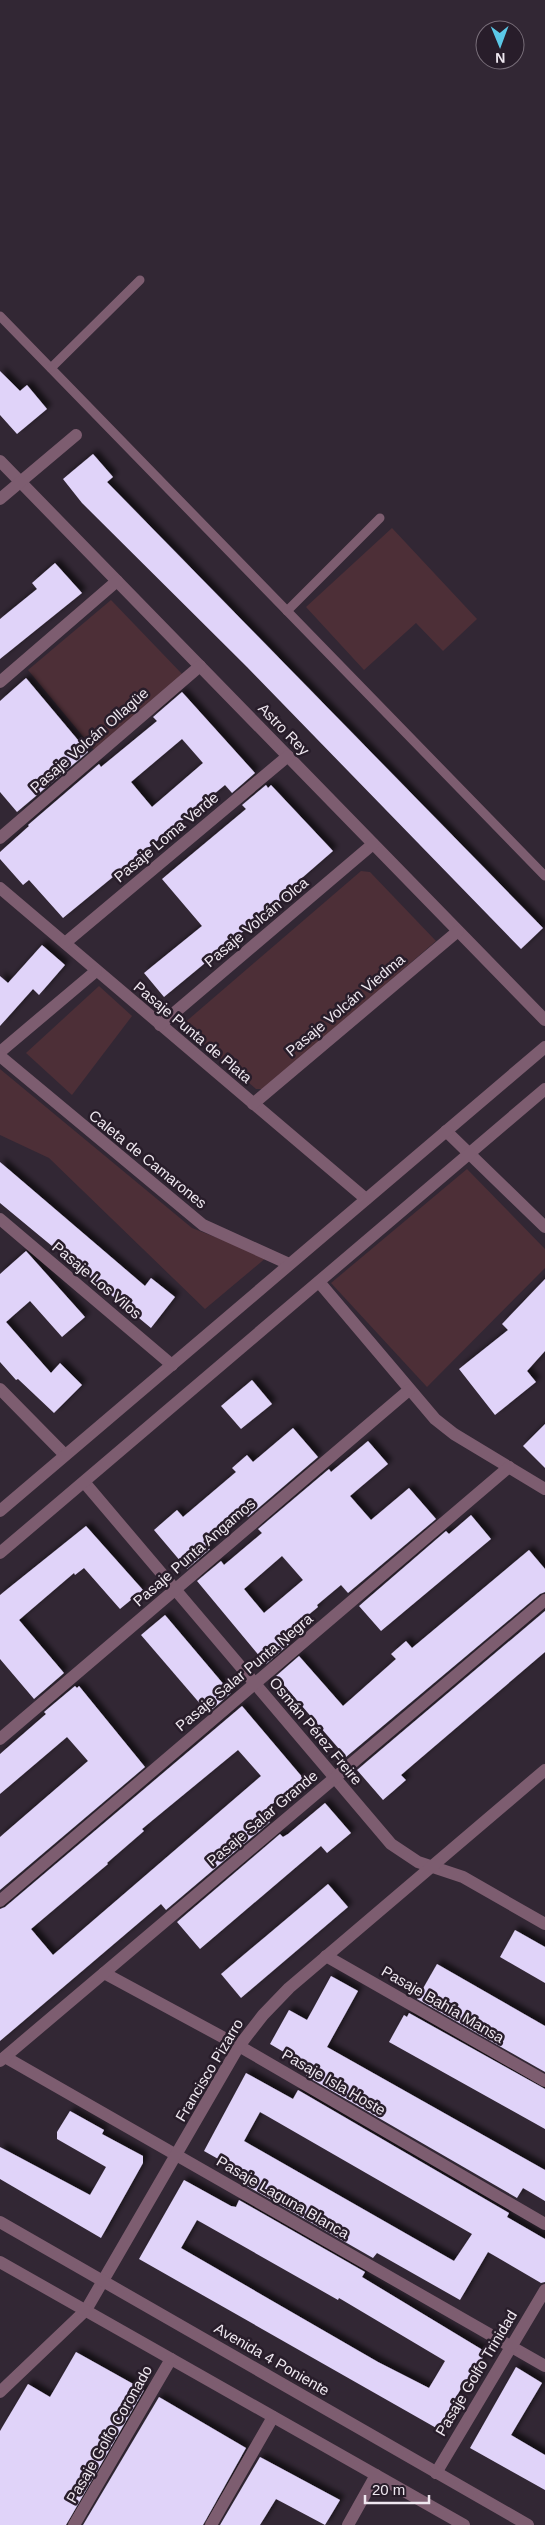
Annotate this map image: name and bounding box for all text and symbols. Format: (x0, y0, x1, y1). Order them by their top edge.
north arrow (475, 20, 525, 70)
text: N (495, 50, 505, 66)
street label: Pasaje Volcán Ollagüe (26, 684, 152, 796)
street label: Astro Rey (255, 699, 313, 759)
street label: Pasaje Loma Verde (110, 788, 222, 886)
street label: Pasaje Volcán Olca (201, 873, 312, 970)
street label: Pasaje Volcán Viedma (282, 950, 408, 1060)
street label: Pasaje Punta de Plata (131, 978, 256, 1087)
street label: Caleta de Camarones (86, 1106, 210, 1212)
street label: Pasaje Los Vilos (49, 1238, 145, 1322)
street label: Pasaje Punta Angamos (130, 1494, 258, 1610)
street label: Pasaje Salar Punta Negra (172, 1609, 316, 1734)
street label: Osmán Pérez Freire (266, 1674, 366, 1788)
street label: Pasaje Salar Grande (203, 1767, 321, 1869)
street label: Pasaje Bahía Mansa (379, 1962, 508, 2046)
street label: Francisco Pizarro (172, 2016, 246, 2124)
street label: Pasaje Isla Hoste (279, 2045, 389, 2119)
street label: Pasaje Laguna Blanca (214, 2152, 353, 2242)
street label: Pasaje Golfo Trinidad (432, 2307, 520, 2439)
street label: Avenida 4 Poniente (212, 2319, 332, 2399)
street label: Pasaje Golfo Coronado (63, 2362, 155, 2506)
scale bar (365, 2472, 429, 2504)
text: 20 m (372, 2481, 405, 2498)

